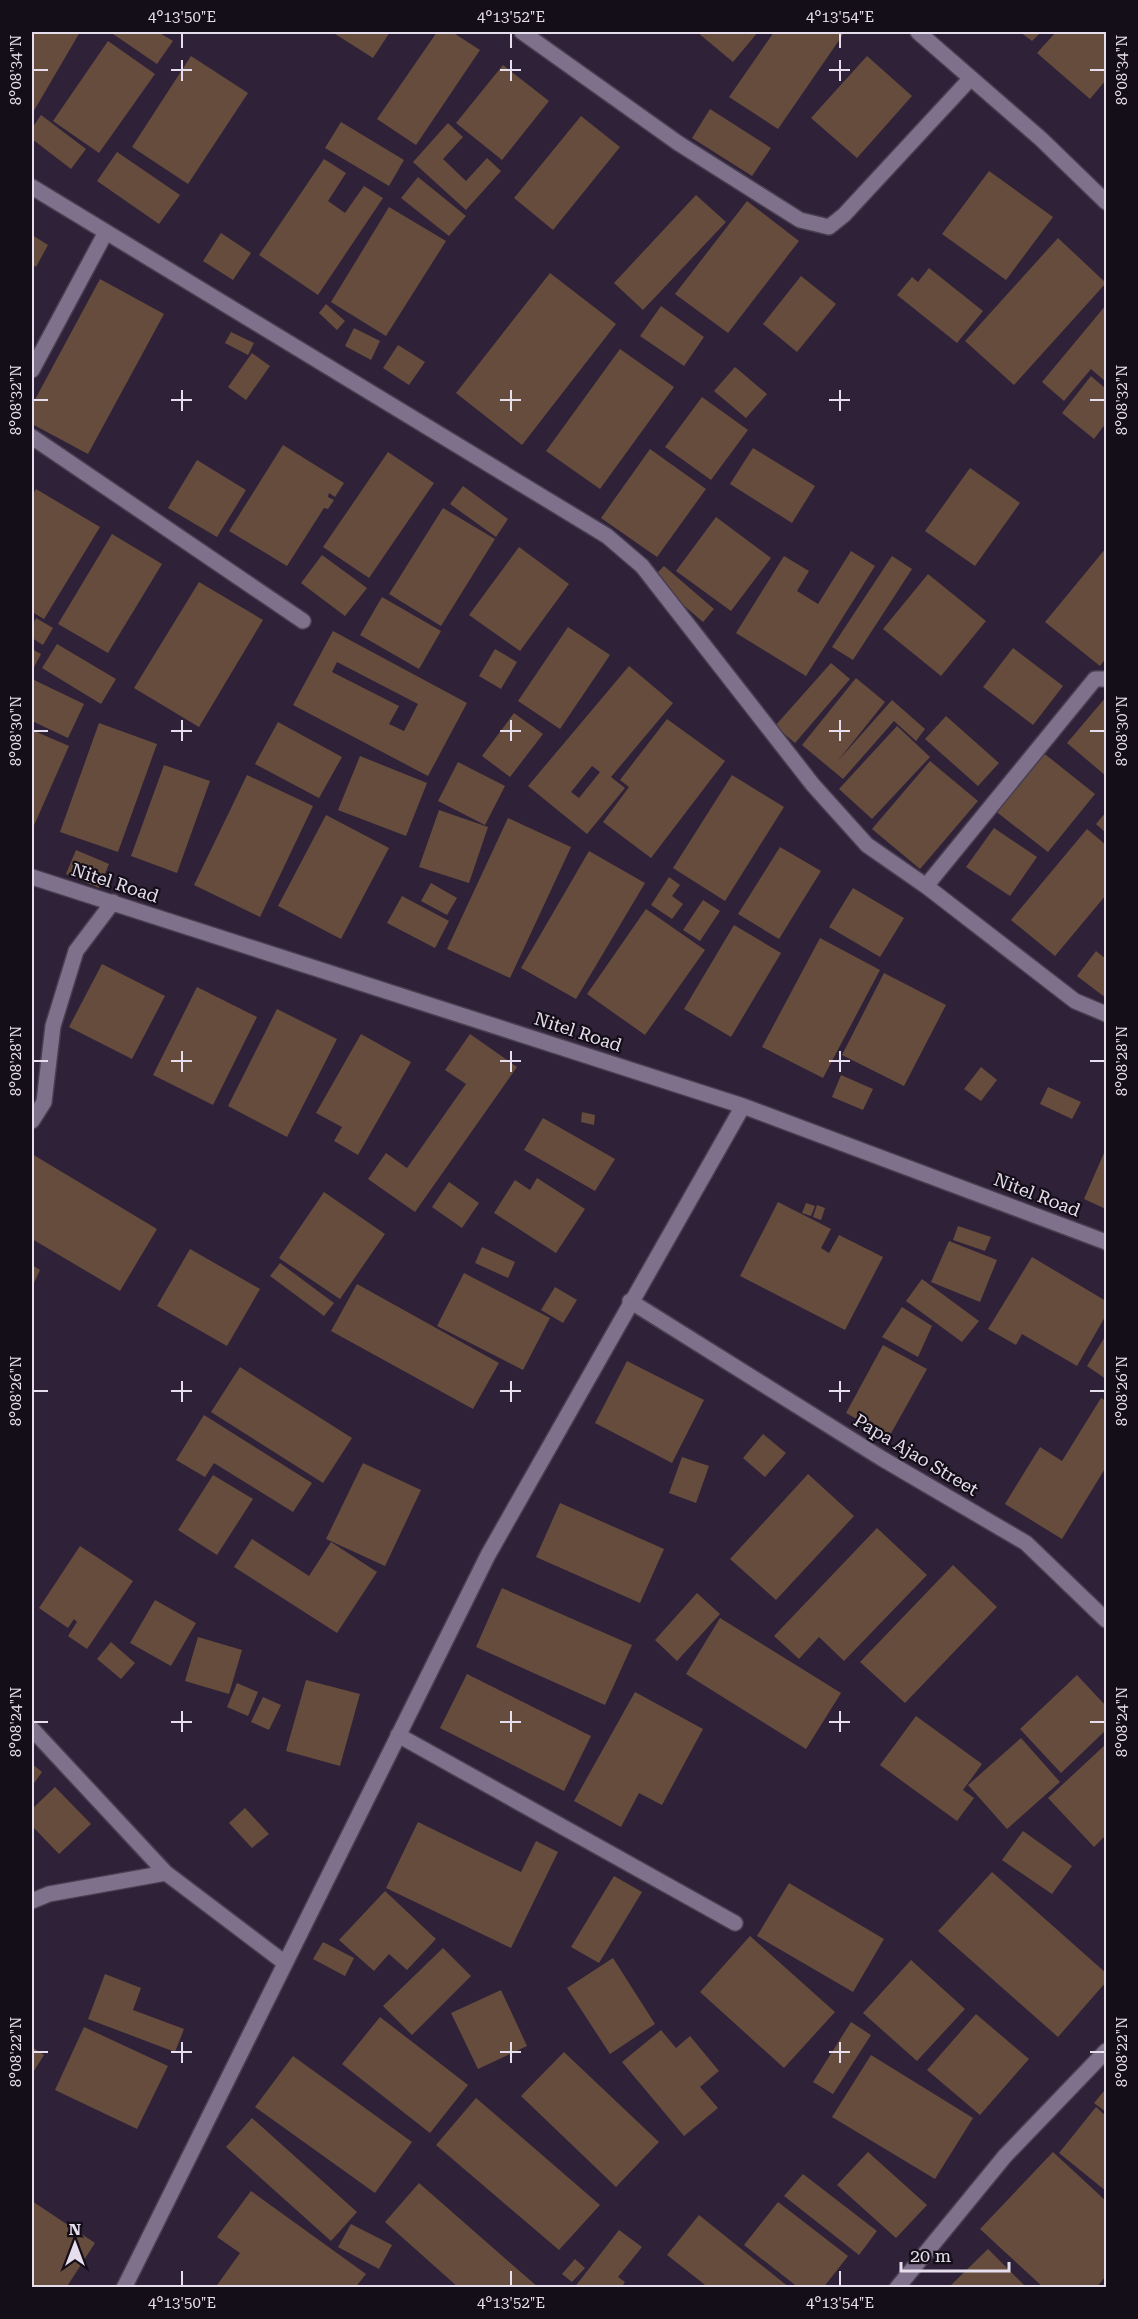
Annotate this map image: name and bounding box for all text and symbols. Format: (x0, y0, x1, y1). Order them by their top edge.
text: 4°13'50"E (148, 8, 216, 26)
text: 4°13'52"E (477, 8, 545, 26)
text: 4°13'54"E (806, 8, 874, 26)
text: 8°08'34"N (7, 35, 25, 105)
text: 8°08'34"N (1113, 35, 1131, 105)
text: 8°08'32"N (7, 365, 25, 435)
text: 8°08'32"N (1113, 365, 1131, 435)
text: 8°08'30"N (7, 696, 25, 766)
text: 8°08'30"N (1113, 696, 1131, 766)
street label: Nitel Road (69, 859, 162, 907)
street label: Nitel Road (532, 1008, 625, 1056)
text: 8°08'28"N (7, 1026, 25, 1096)
text: 8°08'28"N (1113, 1026, 1131, 1096)
street label: Nitel Road (991, 1168, 1084, 1221)
text: 8°08'26"N (7, 1356, 25, 1426)
text: 8°08'26"N (1113, 1356, 1131, 1426)
street label: Papa Ajao Street (850, 1409, 983, 1500)
text: 8°08'24"N (7, 1687, 25, 1757)
text: 8°08'24"N (1113, 1687, 1131, 1757)
text: 8°08'22"N (7, 2017, 25, 2087)
text: 8°08'22"N (1113, 2017, 1131, 2087)
north arrow (45, 2214, 105, 2274)
text: N (69, 2220, 81, 2239)
scale bar (901, 2235, 1009, 2273)
text: 20 m (910, 2245, 951, 2266)
text: 4°13'50"E (148, 2294, 216, 2312)
text: 4°13'52"E (477, 2294, 545, 2312)
text: 4°13'54"E (806, 2294, 874, 2312)

